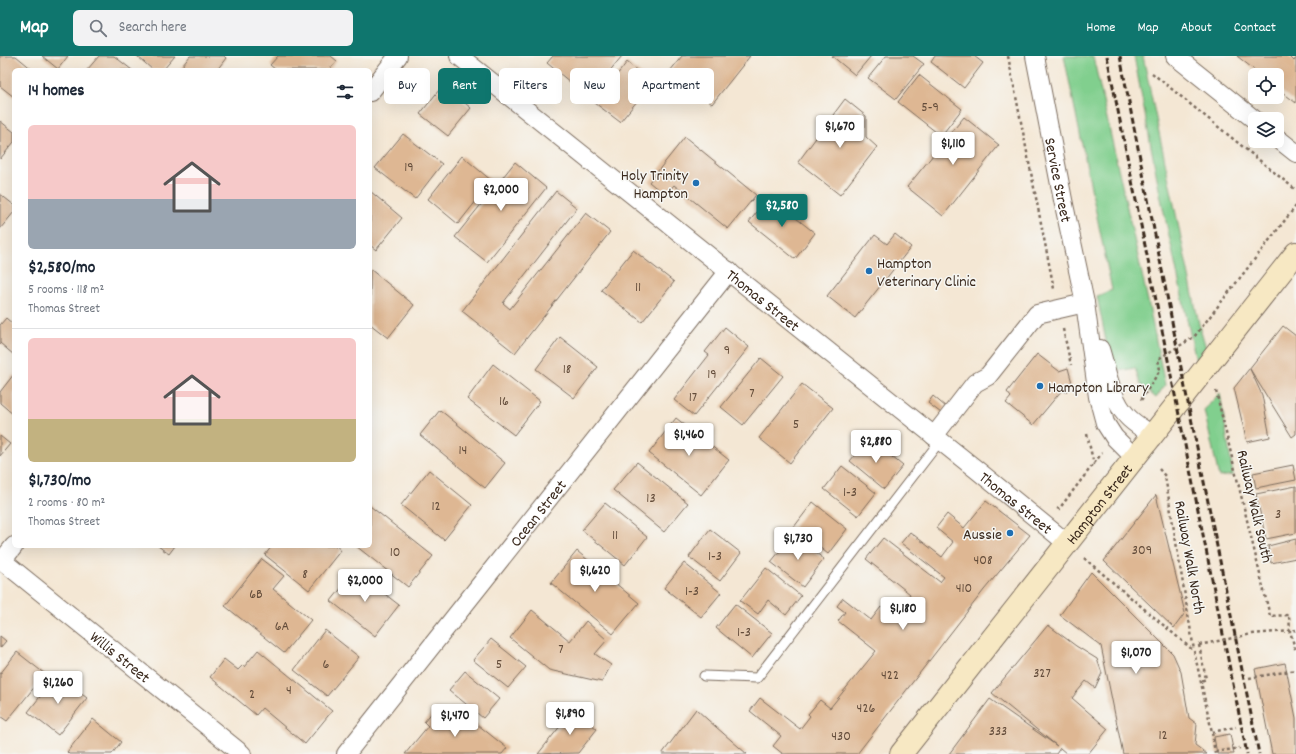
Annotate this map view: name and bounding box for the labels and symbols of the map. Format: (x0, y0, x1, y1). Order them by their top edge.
house number: 5-9 (921, 98, 939, 118)
pin: $1,670 (807, 115, 873, 149)
pin: $1,110 (920, 132, 986, 166)
street label: Service Street (1037, 136, 1076, 225)
house number: 19 (404, 158, 414, 178)
place label: Holy Trinity Hampton (621, 165, 689, 206)
pin: $2,000 (468, 178, 534, 212)
marker: Holy Trinity Hampton (691, 178, 701, 188)
pin: $2,580 (749, 194, 815, 228)
place label: Hampton Veterinary Clinic (877, 253, 976, 294)
street label: Thomas Street (720, 265, 804, 338)
marker: Hampton Veterinary Clinic (864, 266, 874, 276)
house number: 11 (635, 278, 641, 298)
house number: 9 (724, 341, 730, 361)
house number: 18 (563, 360, 572, 380)
house number: 19 (707, 365, 717, 385)
place label: Hampton Library (1048, 377, 1149, 400)
marker: Hampton Library (1035, 381, 1045, 391)
house number: 7 (749, 384, 755, 404)
house number: 17 (689, 388, 697, 408)
house number: 16 (499, 392, 509, 412)
house number: 5 (793, 415, 799, 435)
pin: $1,460 (656, 423, 722, 457)
pin: $2,880 (843, 430, 909, 464)
house number: 14 (459, 441, 467, 461)
street label: Railway Walk South (1229, 448, 1278, 565)
street label: Hampton Street (1061, 460, 1140, 550)
street label: Thomas Street (973, 467, 1057, 541)
street label: Ocean Street (505, 476, 573, 553)
house number: 1-3 (843, 483, 857, 503)
house number: 13 (646, 489, 656, 509)
house number: 12 (431, 497, 441, 517)
street label: Railway Walk North (1167, 499, 1210, 616)
house number: 3 (1275, 505, 1281, 525)
place label: Aussie (963, 524, 1002, 547)
house number: 11 (612, 526, 618, 546)
pin: $1,730 (765, 527, 831, 561)
marker: Aussie (1005, 528, 1015, 538)
house number: 309 (1132, 541, 1152, 561)
house number: 10 (390, 543, 400, 563)
house number: 1-3 (708, 547, 722, 567)
house number: 408 (973, 551, 993, 571)
pin: $1,620 (562, 559, 628, 593)
house number: 8 (302, 565, 308, 585)
pin: $2,000 (332, 569, 398, 603)
house number: 410 (956, 579, 972, 599)
house number: 1-3 (685, 582, 699, 602)
house number: 6B (249, 585, 263, 605)
pin: $1,180 (870, 597, 936, 631)
house number: 6A (275, 617, 290, 637)
house number: 1-3 (737, 623, 751, 643)
street label: Willis Street (84, 627, 154, 690)
house number: 7 (558, 640, 564, 660)
pin: $1,070 (1103, 641, 1169, 675)
house number: 6 (323, 655, 330, 675)
house number: 5 (496, 655, 502, 675)
house number: 327 (1033, 664, 1051, 684)
house number: 422 (881, 666, 899, 686)
pin: $1,260 (25, 671, 91, 705)
house number: 4 (286, 681, 292, 701)
house number: 2 (249, 685, 255, 705)
house number: 426 (857, 699, 876, 719)
pin: $1,890 (537, 702, 603, 736)
pin: $1,470 (422, 704, 488, 738)
house number: 333 (989, 722, 1007, 742)
house number: 12 (1158, 726, 1168, 746)
house number: 430 (831, 727, 851, 747)

